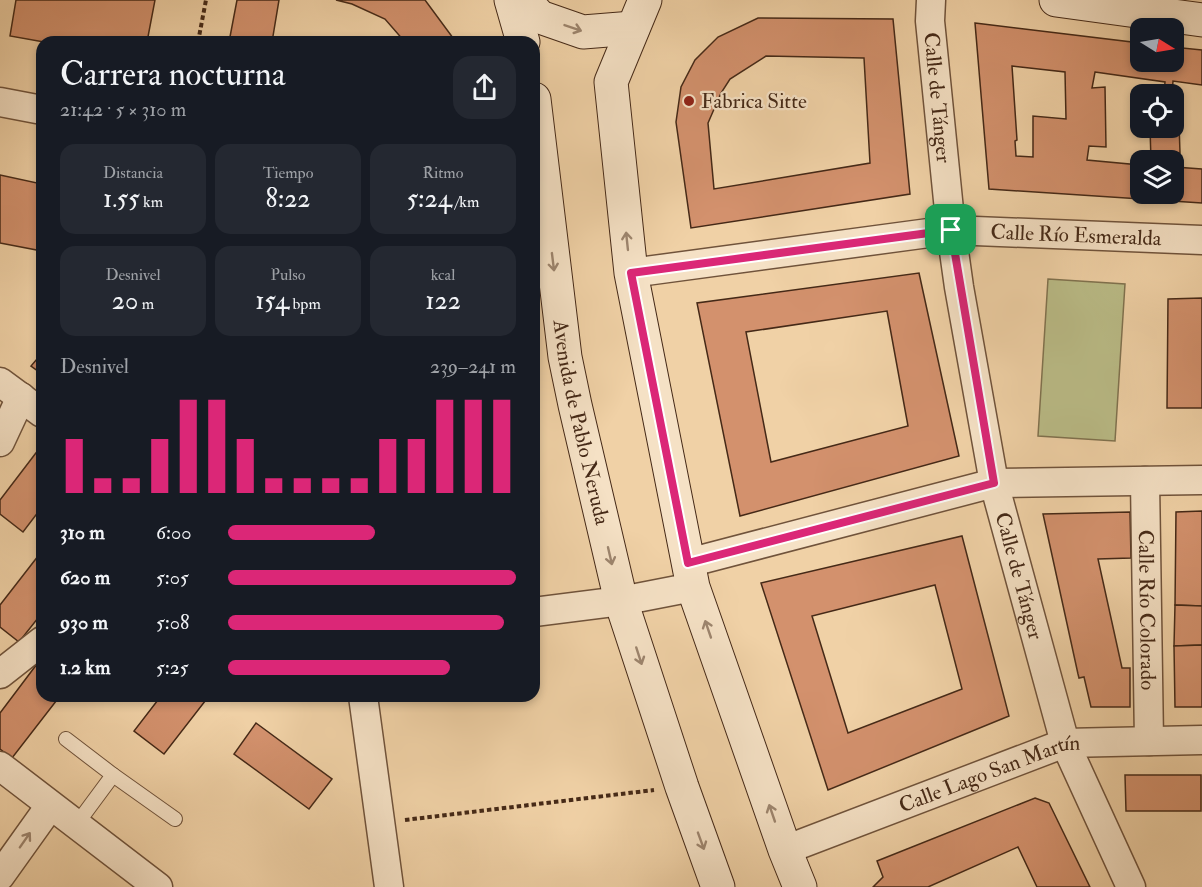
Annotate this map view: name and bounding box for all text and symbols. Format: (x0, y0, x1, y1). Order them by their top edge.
north arrow (1130, 18, 1184, 72)
map controls (1130, 18, 1184, 204)
one-way arrow (563, 24, 582, 35)
street label: Calle de Tánger (918, 31, 958, 164)
text: Carrera nocturna (60, 54, 285, 95)
button: share (453, 56, 516, 119)
button: locate (1130, 84, 1184, 138)
place label: Fabrica Sitte (701, 88, 807, 115)
marker: Fabrica Sitte (682, 94, 696, 108)
text: 21:42 · 5 × 310 m (60, 97, 186, 122)
button: layers (1130, 150, 1184, 204)
text: Distancia (103, 163, 163, 183)
text: Tiempo (263, 163, 313, 183)
text: Ritmo (423, 163, 463, 183)
text: 1.55 (103, 183, 140, 215)
text: 8:22 (266, 183, 311, 215)
text: 5:24 (407, 183, 452, 215)
text: km (140, 192, 163, 212)
text: /km (452, 192, 479, 212)
pin (925, 204, 976, 255)
icon: arrive (934, 213, 967, 246)
street label: Calle Río Esmeralda (990, 218, 1162, 252)
one-way arrow (621, 231, 632, 251)
one-way arrow (548, 251, 559, 271)
text: Desnivel (105, 265, 161, 285)
text: Pulso (271, 265, 305, 285)
text: kcal (431, 265, 455, 285)
text: 20 (112, 285, 138, 317)
text: 154 (255, 285, 289, 317)
text: 122 (425, 285, 461, 317)
text: m (138, 294, 154, 314)
text: bpm (289, 294, 321, 314)
street label: Avenida de Pablo Neruda (547, 317, 616, 528)
text: Desnivel (60, 354, 129, 379)
text: 239–241 m (430, 354, 516, 379)
street label: Calle de Tánger (989, 509, 1050, 643)
text: 310 m (60, 520, 105, 545)
text: 6:00 (156, 520, 192, 545)
street label: Calle Río Colorado (1132, 529, 1162, 691)
one-way arrow (605, 546, 617, 565)
text: 620 m (60, 565, 110, 590)
text: 5:05 (156, 565, 189, 590)
text: 930 m (60, 610, 108, 635)
text: 5:08 (156, 610, 189, 635)
one-way arrow (701, 620, 712, 638)
one-way arrow (634, 646, 645, 665)
text: 1.2 km (60, 655, 110, 680)
text: 5:25 (156, 655, 189, 680)
street label: Calle Lago San Martín (895, 729, 1081, 819)
one-way arrow (765, 804, 776, 823)
one-way arrow (697, 831, 708, 850)
one-way arrow (19, 833, 31, 849)

